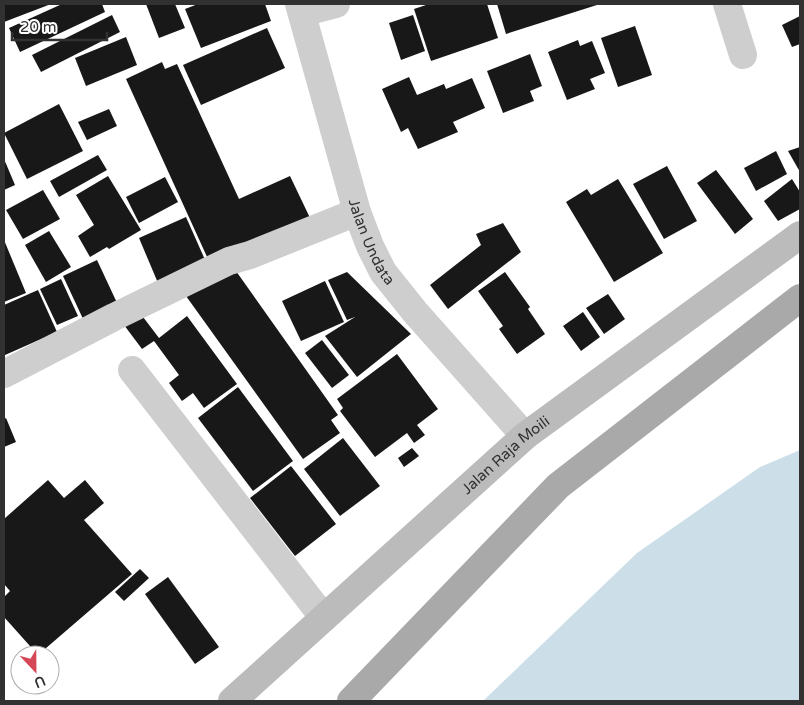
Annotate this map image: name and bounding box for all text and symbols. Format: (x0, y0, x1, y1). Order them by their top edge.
scale bar (12, 10, 108, 42)
text: 20 m (20, 18, 57, 36)
street label: Jalan Undata (345, 197, 399, 289)
street label: Jalan Raja Moili (458, 412, 553, 498)
north arrow (10, 645, 60, 695)
text: U (32, 672, 48, 691)

